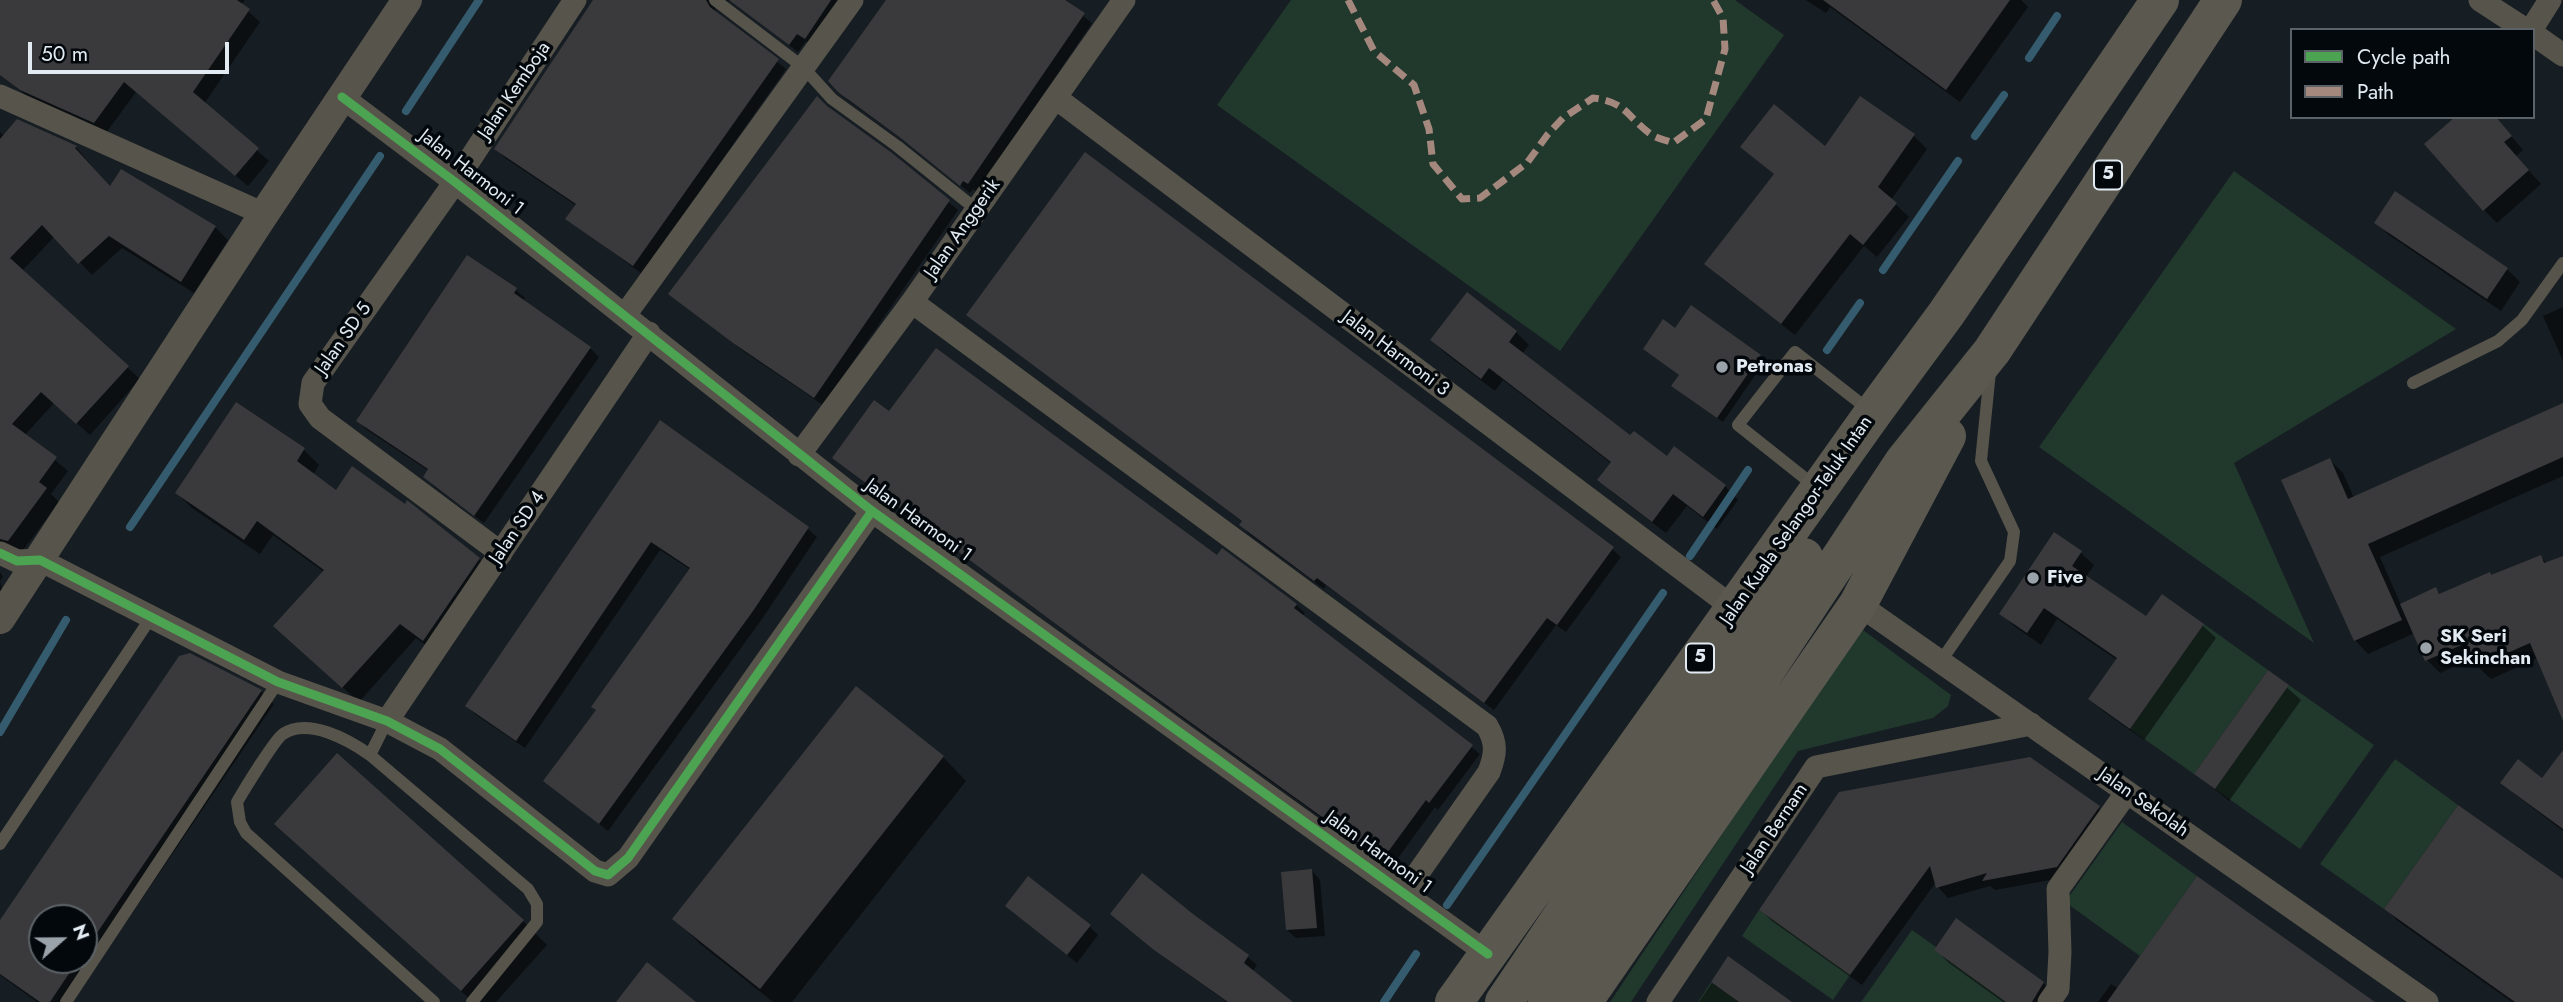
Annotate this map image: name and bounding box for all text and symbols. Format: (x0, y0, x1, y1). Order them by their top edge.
scale bar (32, 28, 233, 72)
legend (2290, 28, 2535, 119)
street label: Jalan Kemboja (474, 38, 556, 144)
text: 50 m (41, 39, 88, 69)
text: Cycle path (2357, 42, 2450, 72)
text: Path (2357, 77, 2394, 107)
street label: Jalan Harmoni 1 (414, 125, 528, 221)
road number: 5 (2094, 160, 2122, 190)
street label: Jalan Anggerik (920, 175, 1006, 283)
street label: Jalan SD 5 (311, 299, 377, 379)
street label: Jalan Harmoni 3 (1337, 306, 1453, 402)
place label: Petronas (1736, 356, 1813, 378)
marker: Petronas (1714, 359, 1730, 375)
street label: Jalan Kuala Selangor-Teluk Intan (1716, 412, 1878, 630)
street label: Jalan Harmoni 1 (860, 475, 976, 567)
street label: Jalan SD 4 (485, 487, 551, 569)
place label: Five (2047, 567, 2083, 589)
marker: Five (2025, 570, 2041, 586)
place label: SK Seri Sekinchan (2440, 626, 2531, 670)
marker: SK Seri Sekinchan (2418, 640, 2434, 656)
road number: 5 (1686, 644, 1714, 672)
street label: Jalan Sekolah (2093, 764, 2193, 842)
street label: Jalan Bernam (1737, 780, 1813, 878)
street label: Jalan Harmoni 1 (1320, 807, 1436, 899)
north arrow (28, 904, 98, 974)
text: N (66, 920, 97, 944)

